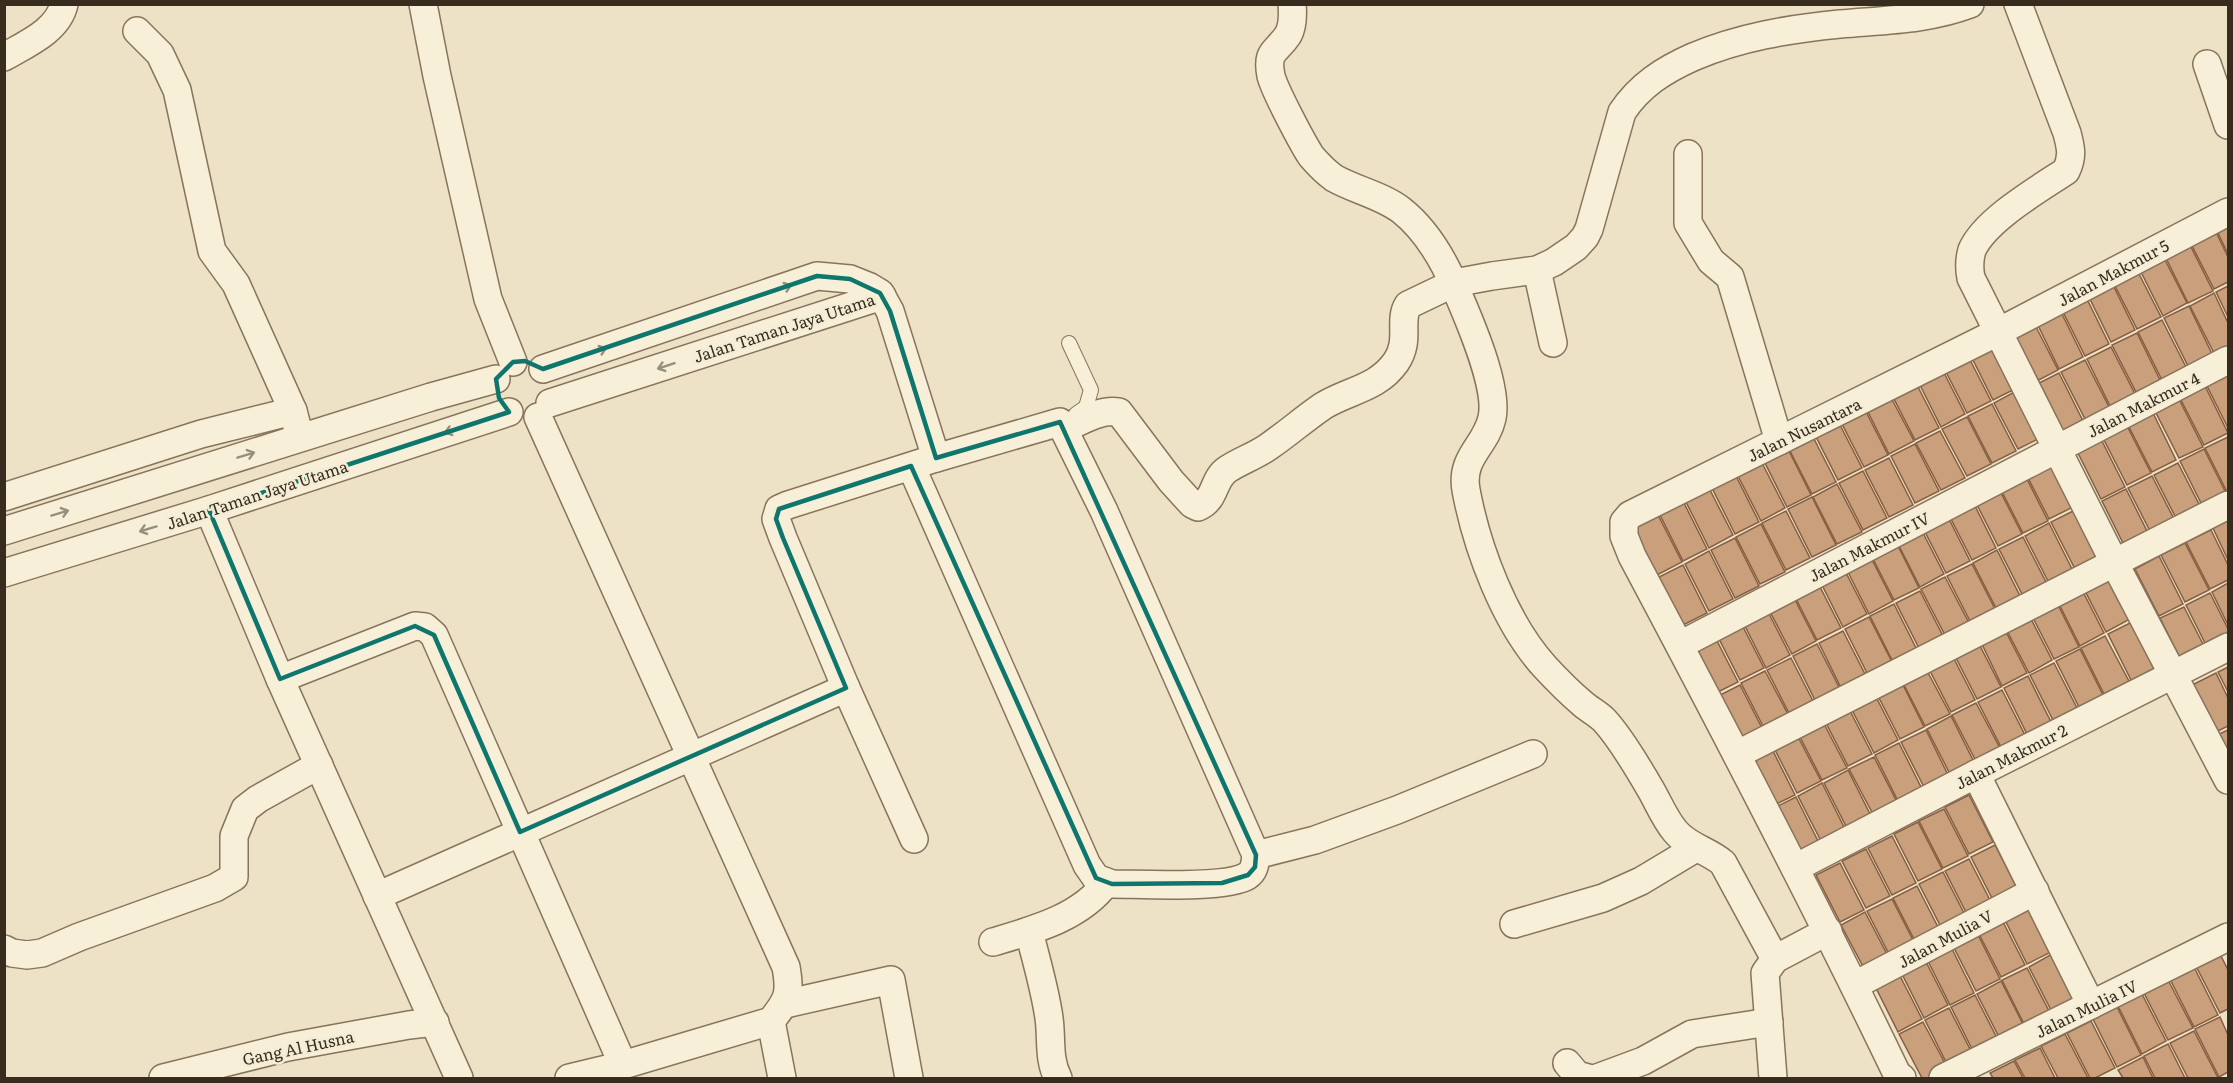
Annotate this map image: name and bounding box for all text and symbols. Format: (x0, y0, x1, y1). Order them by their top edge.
street label: Jalan Makmur 5 (2053, 233, 2173, 311)
one-way arrow (773, 281, 792, 292)
street label: Jalan Taman Jaya Utama (690, 286, 878, 368)
one-way arrow (588, 344, 607, 355)
one-way arrow (657, 361, 676, 372)
street label: Jalan Makmur 4 (2083, 365, 2204, 443)
street label: Jalan Nusantara (1743, 391, 1865, 467)
one-way arrow (444, 426, 463, 437)
one-way arrow (236, 449, 255, 460)
street label: Jalan Taman Jaya Utama (163, 453, 351, 535)
street label: Jalan Makmur IV (1804, 505, 1934, 587)
one-way arrow (50, 507, 69, 518)
one-way arrow (139, 524, 158, 535)
street label: Jalan Makmur 2 (1951, 717, 2071, 795)
street label: Jalan Mulia V (1893, 903, 1997, 973)
street label: Jalan Mulia IV (2031, 973, 2141, 1043)
street label: Gang Al Husna (240, 1023, 356, 1071)

